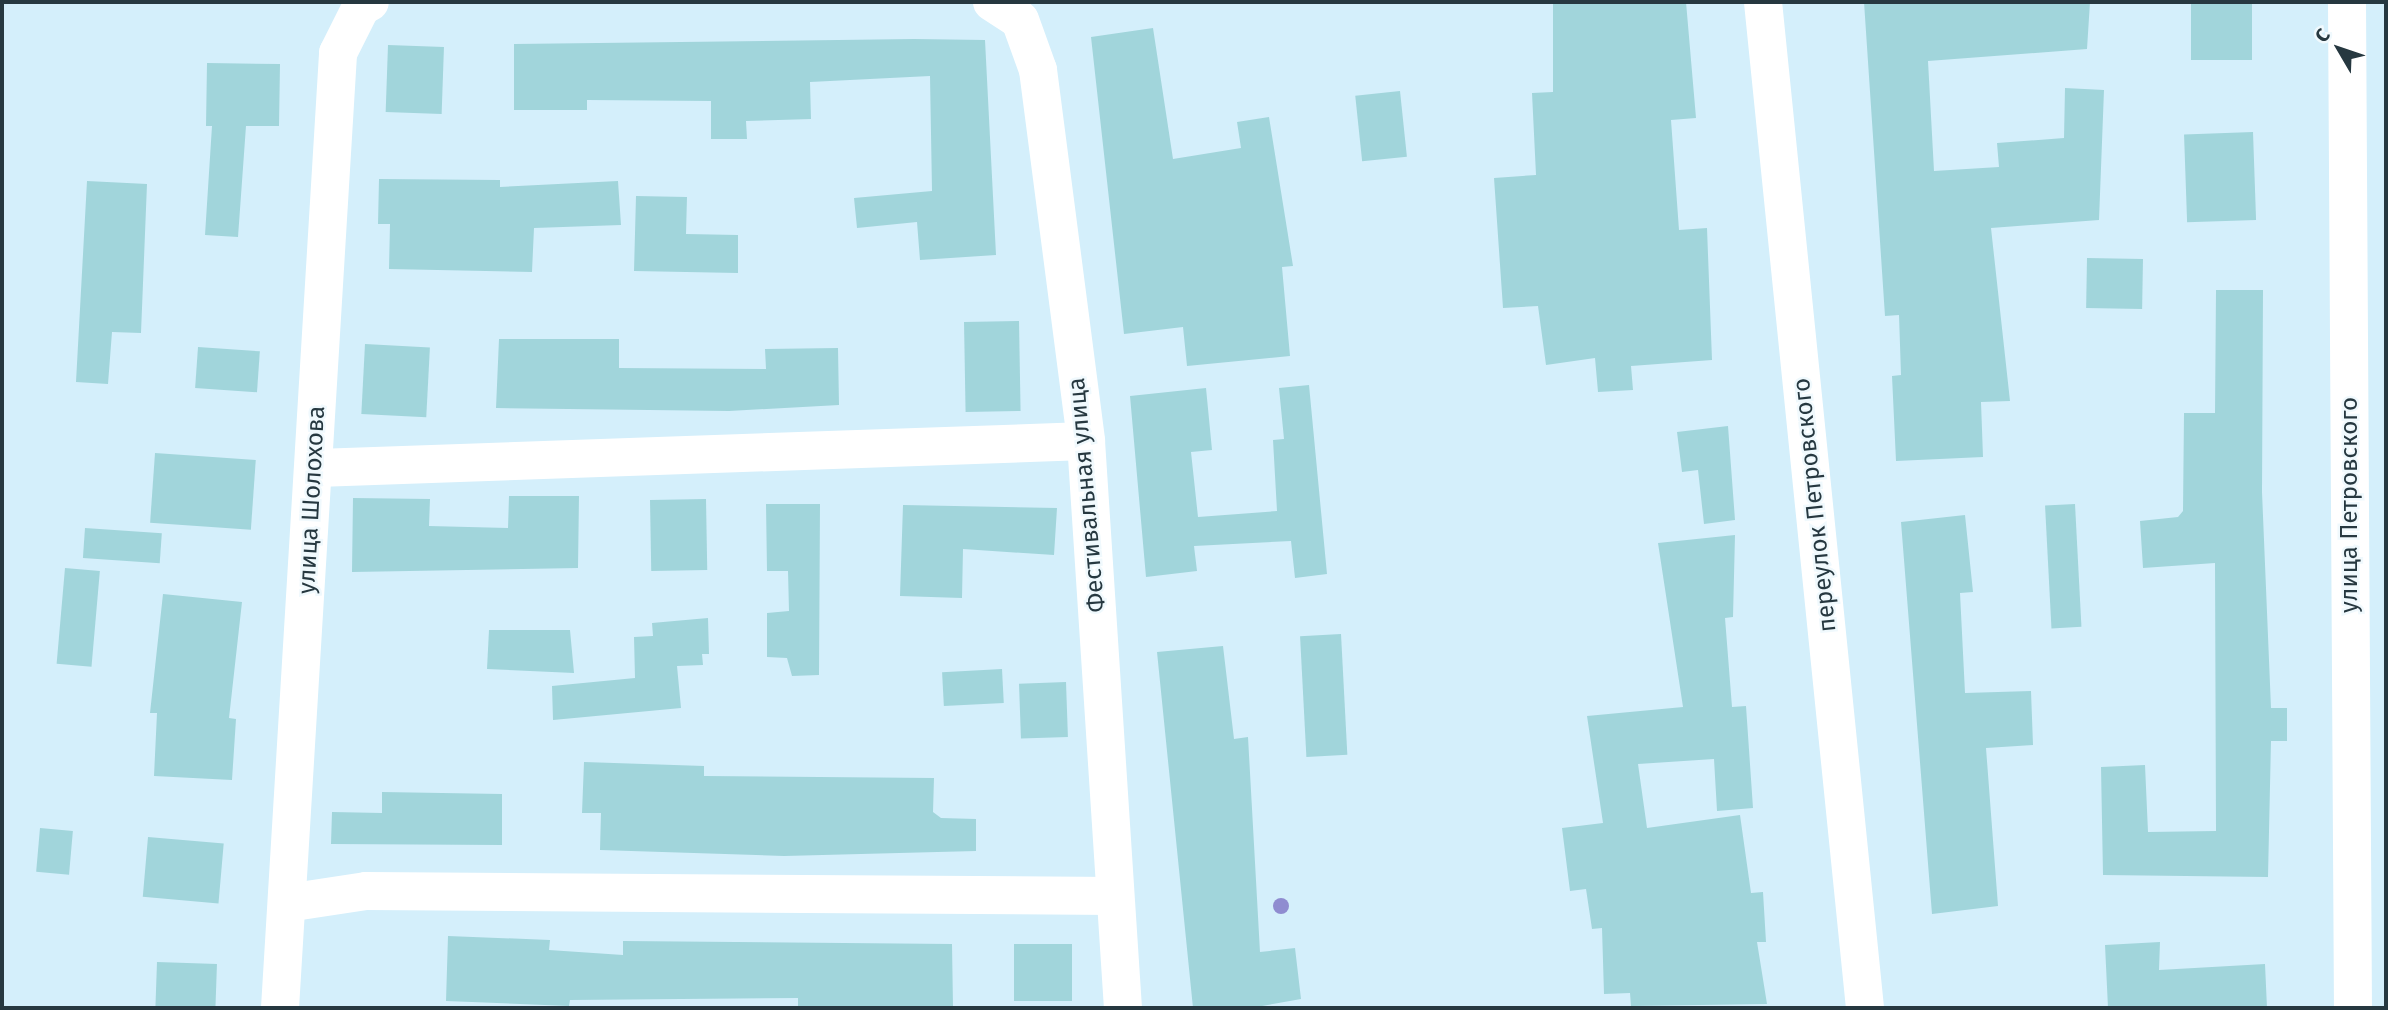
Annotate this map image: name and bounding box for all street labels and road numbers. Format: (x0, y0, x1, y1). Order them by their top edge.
street label: Фестивальная улица (1062, 376, 1112, 614)
street label: переулок Петровского (1787, 377, 1843, 633)
street label: улица Петровского (2336, 397, 2364, 613)
street label: улица Шолохова (293, 405, 331, 595)

